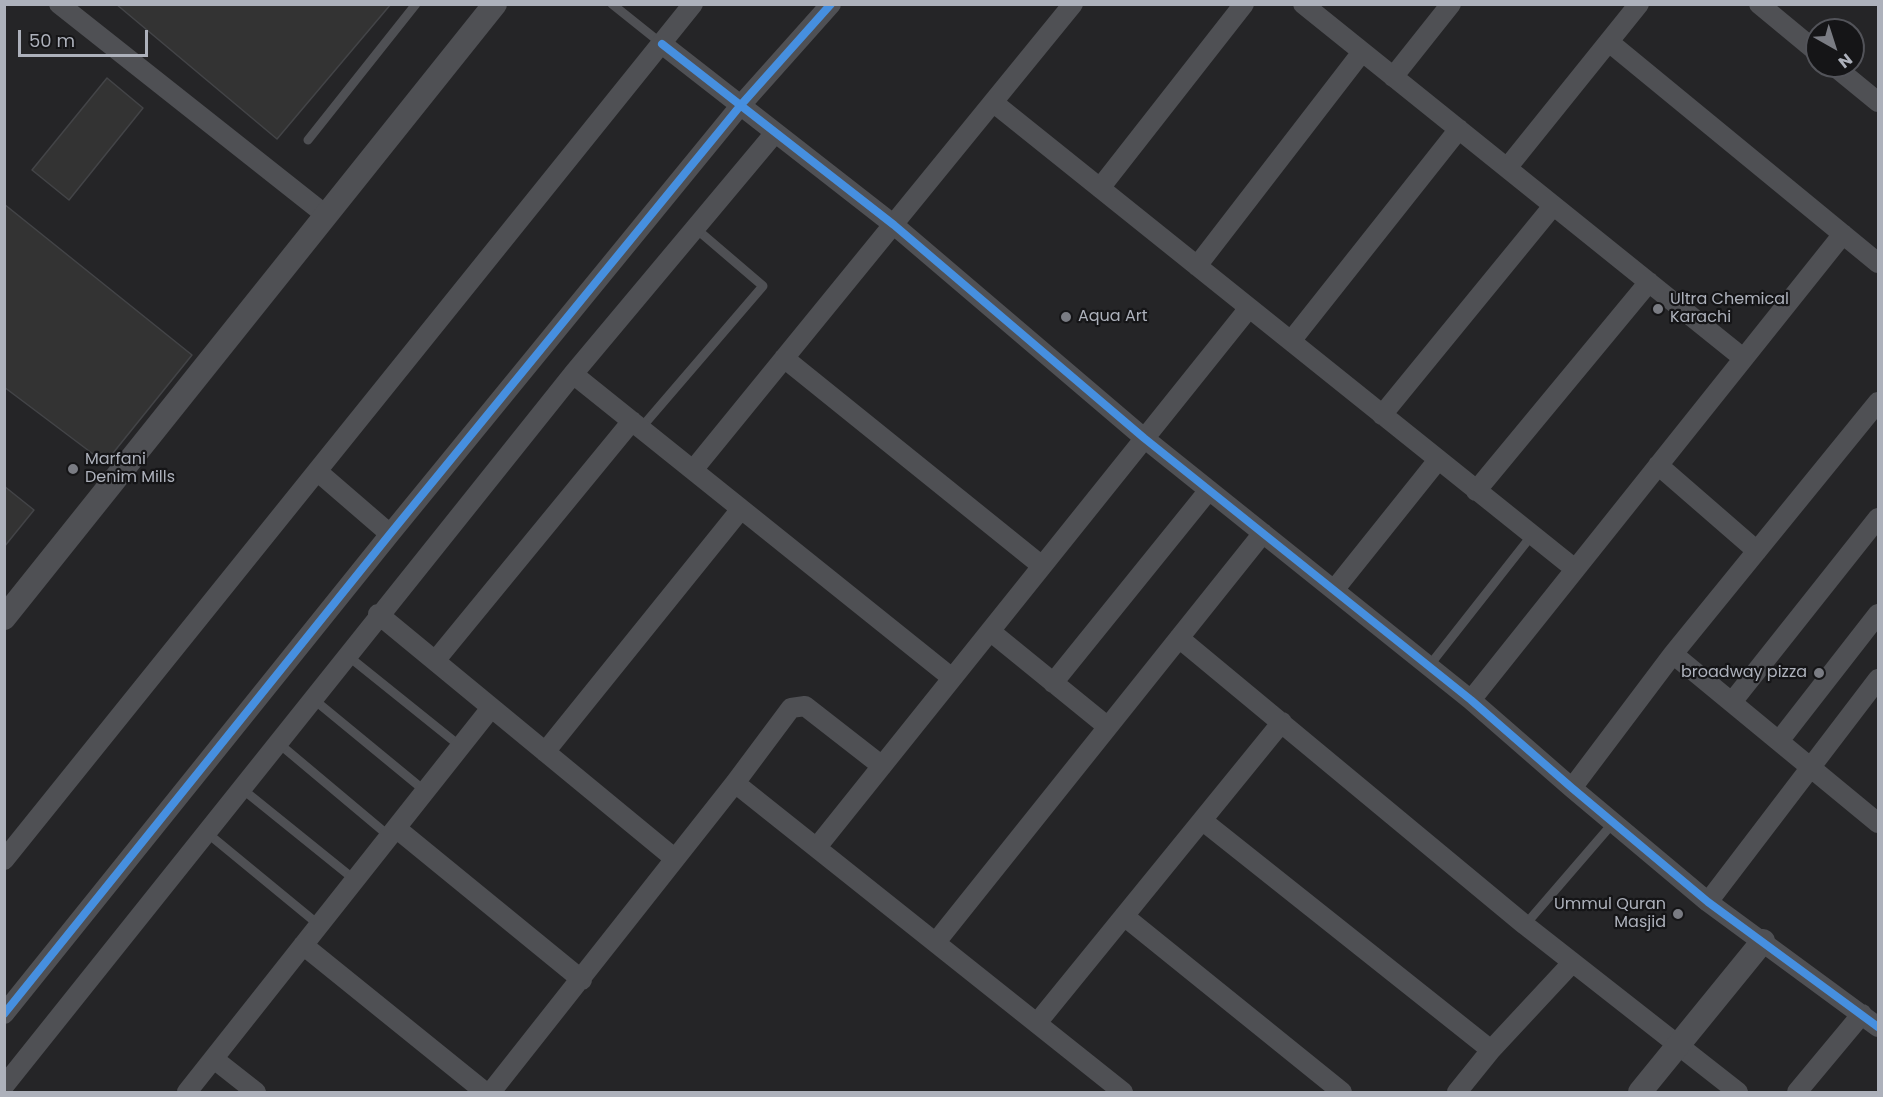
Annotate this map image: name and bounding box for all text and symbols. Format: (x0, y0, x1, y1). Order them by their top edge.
scale bar (21, 18, 152, 56)
north arrow (1805, 18, 1865, 78)
text: 50 m (29, 28, 75, 53)
text: N (1833, 48, 1857, 74)
place label: Ultra Chemical Karachi (1670, 290, 1789, 328)
marker: Ultra Chemical Karachi (1651, 302, 1665, 316)
place label: Aqua Art (1078, 307, 1148, 327)
marker: Aqua Art (1059, 310, 1073, 324)
place label: Marfani Denim Mills (85, 450, 175, 488)
marker: Marfani Denim Mills (66, 462, 80, 476)
place label: broadway pizza (1681, 663, 1807, 683)
marker: broadway pizza (1812, 666, 1826, 680)
place label: Ummul Quran Masjid (1554, 895, 1666, 933)
marker: Ummul Quran Masjid (1671, 907, 1685, 921)

